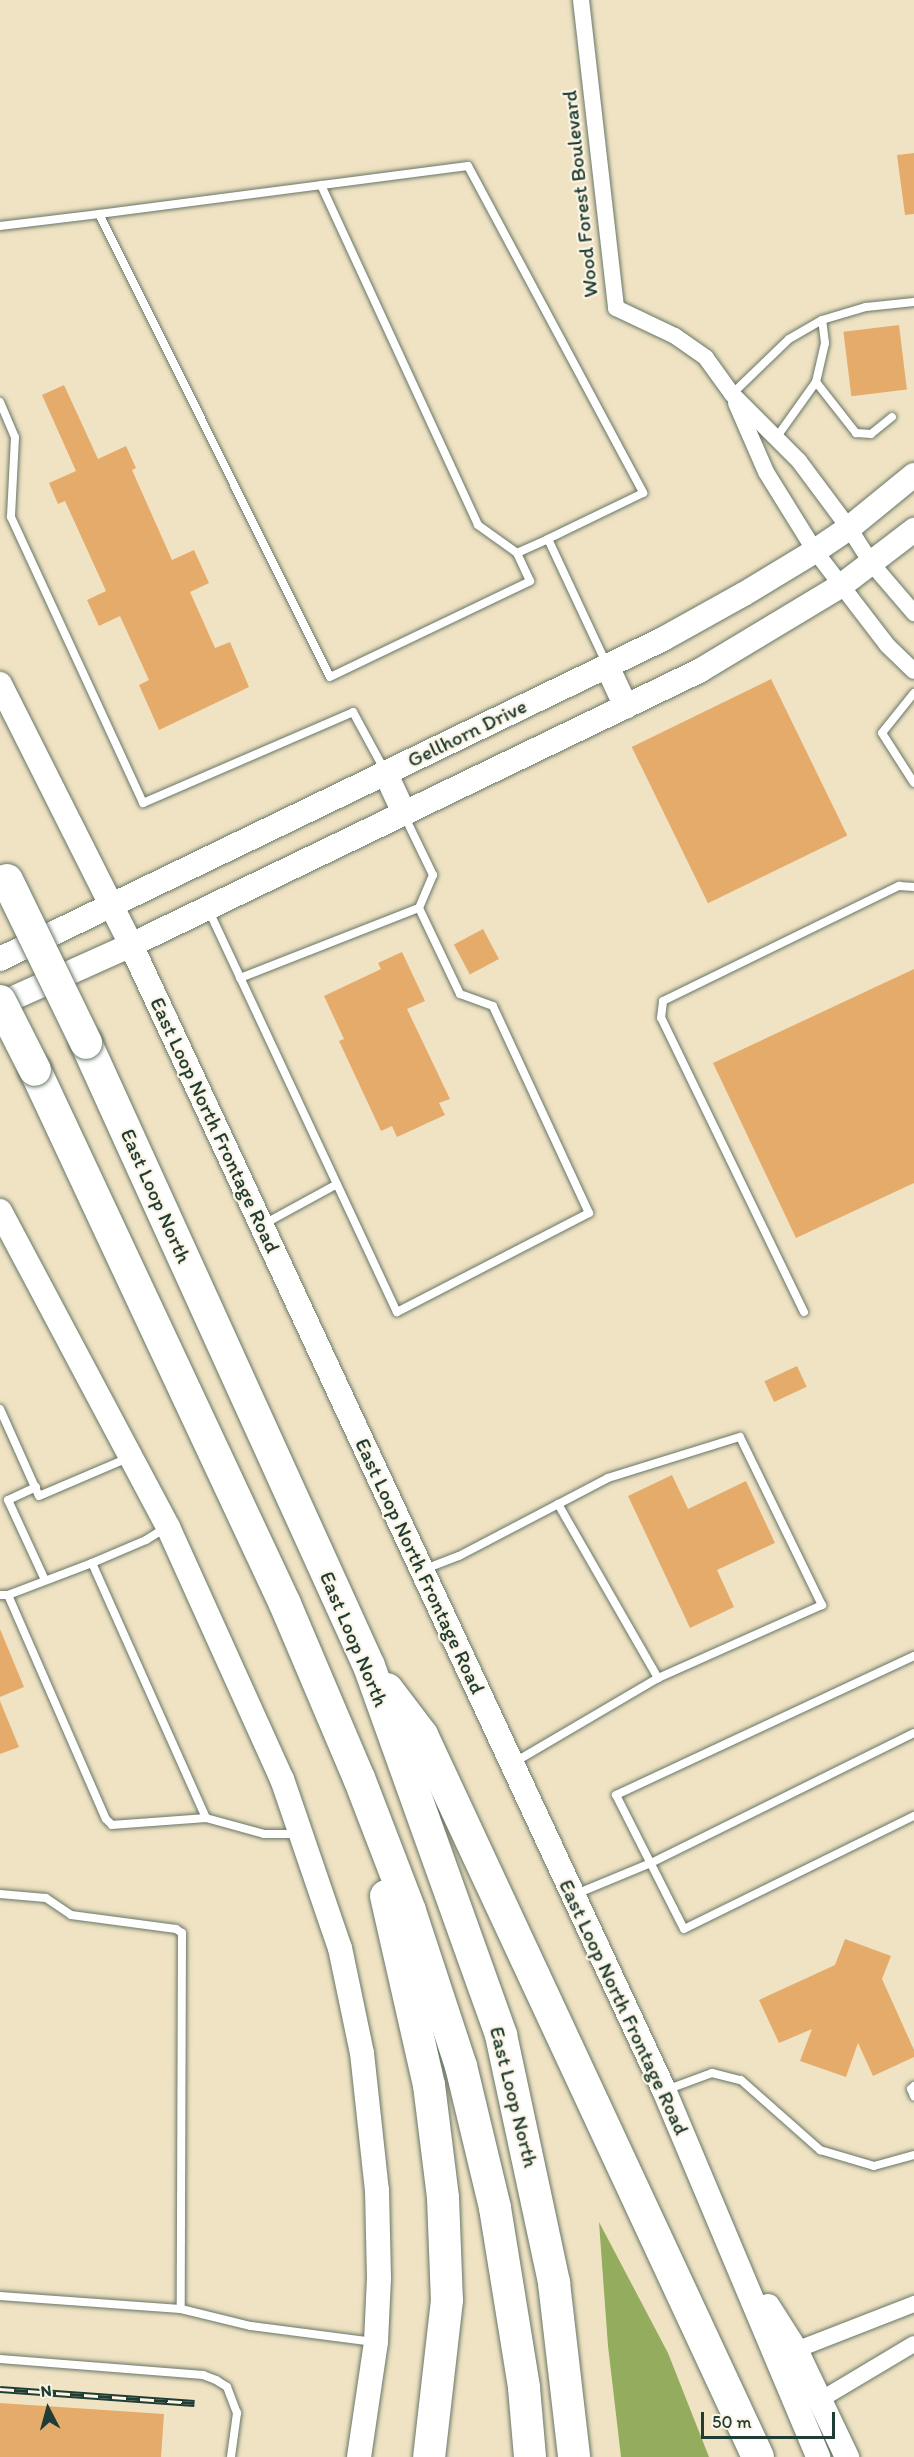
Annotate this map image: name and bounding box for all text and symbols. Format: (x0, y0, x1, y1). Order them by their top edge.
street label: Wood Forest Boulevard (557, 89, 603, 299)
street label: Gellhorn Drive (403, 693, 531, 773)
street label: East Loop North Frontage Road (145, 993, 285, 1257)
street label: East Loop North (115, 1125, 197, 1267)
street label: East Loop North Frontage Road (350, 1434, 490, 1698)
street label: East Loop North (314, 1568, 394, 1710)
street label: East Loop North Frontage Road (554, 1875, 694, 2139)
street label: East Loop North (484, 2024, 544, 2170)
north arrow (18, 2379, 78, 2439)
text: N (40, 2381, 52, 2401)
scale bar (704, 2400, 838, 2438)
text: 50 m (712, 2411, 752, 2433)

